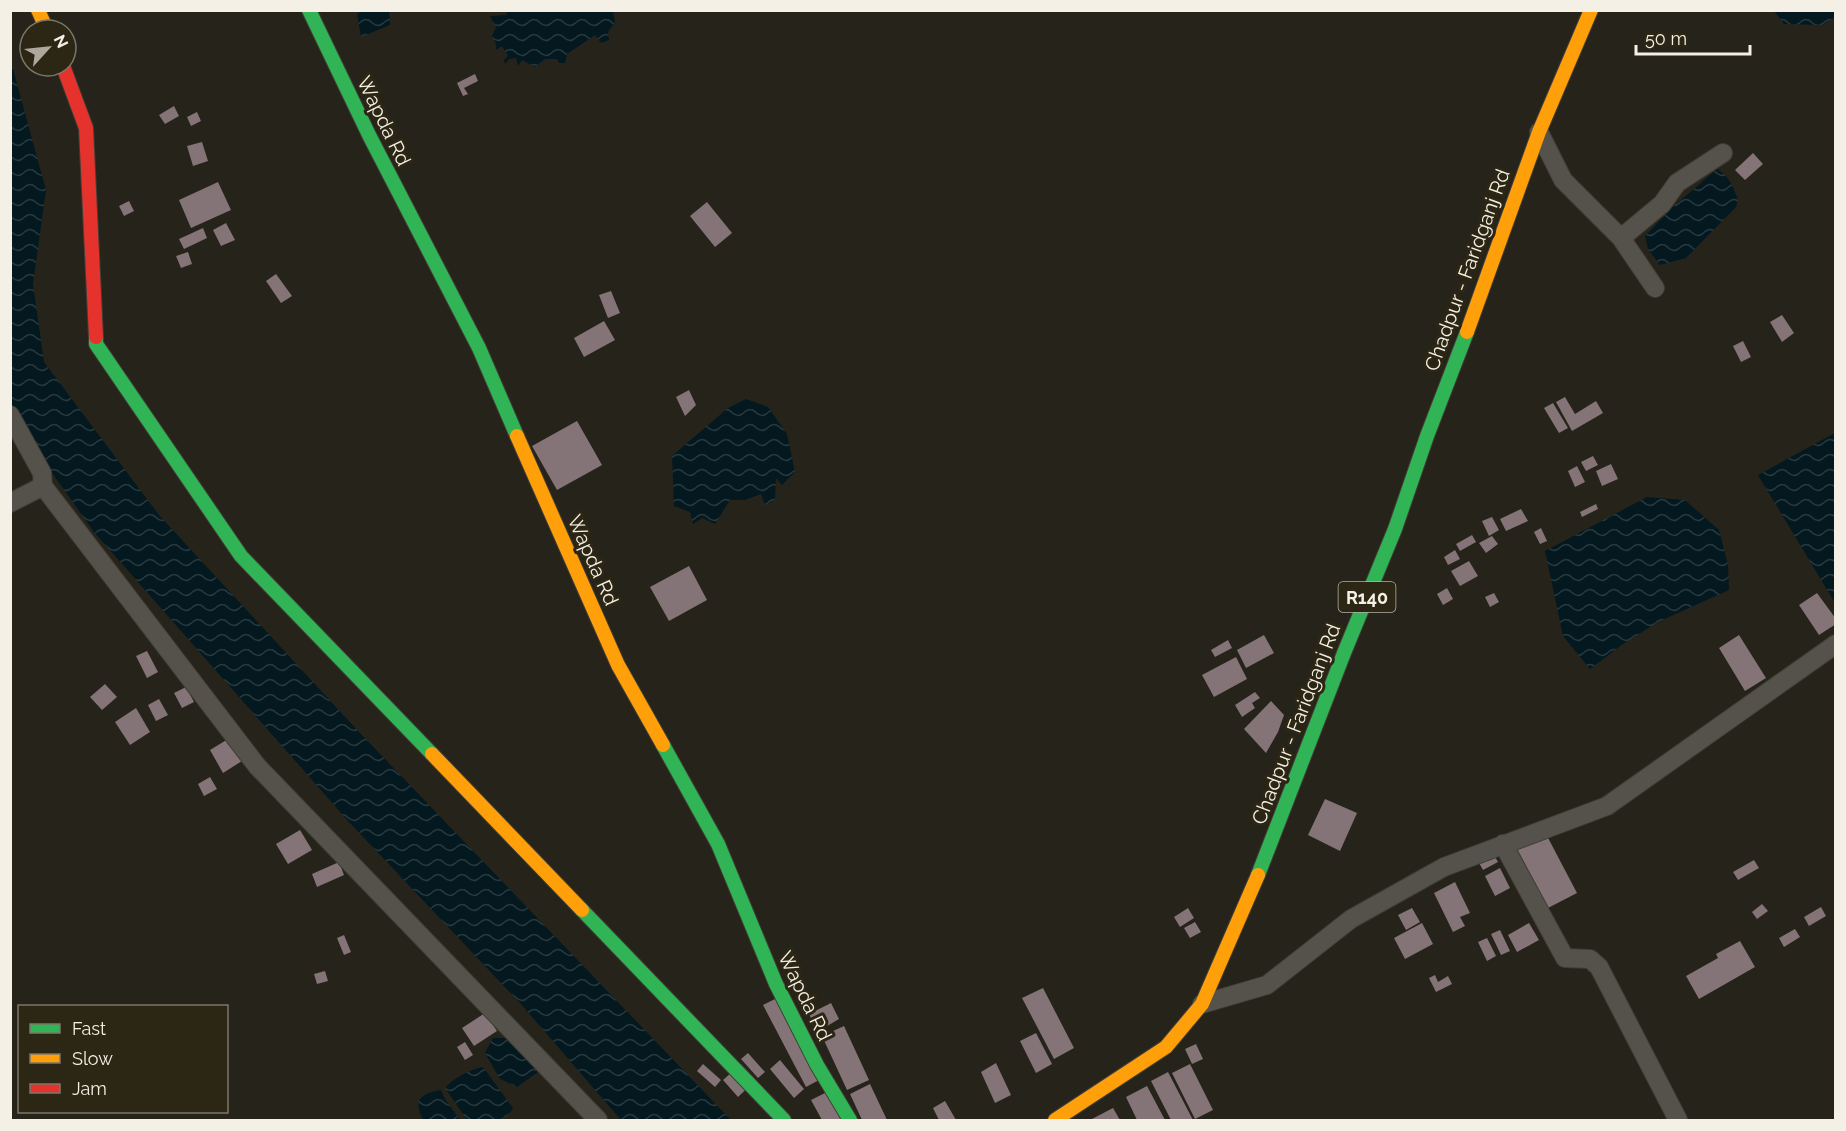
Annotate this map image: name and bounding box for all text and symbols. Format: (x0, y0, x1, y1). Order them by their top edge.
north arrow (18, 18, 78, 78)
scale bar (1636, 18, 1750, 56)
text: 50 m (1645, 28, 1687, 49)
text: N (50, 32, 72, 51)
street label: Wapda Rd (352, 72, 416, 170)
street label: Chadpur - Faridganj Rd (1419, 166, 1515, 374)
street label: Wapda Rd (562, 511, 624, 609)
road number: R140 (1338, 582, 1396, 612)
street label: Chadpur - Faridganj Rd (1247, 620, 1345, 828)
street label: Wapda Rd (773, 947, 837, 1045)
legend (18, 1005, 228, 1113)
text: Fast (72, 1018, 106, 1039)
text: Slow (72, 1048, 113, 1069)
text: Jam (72, 1078, 107, 1099)

